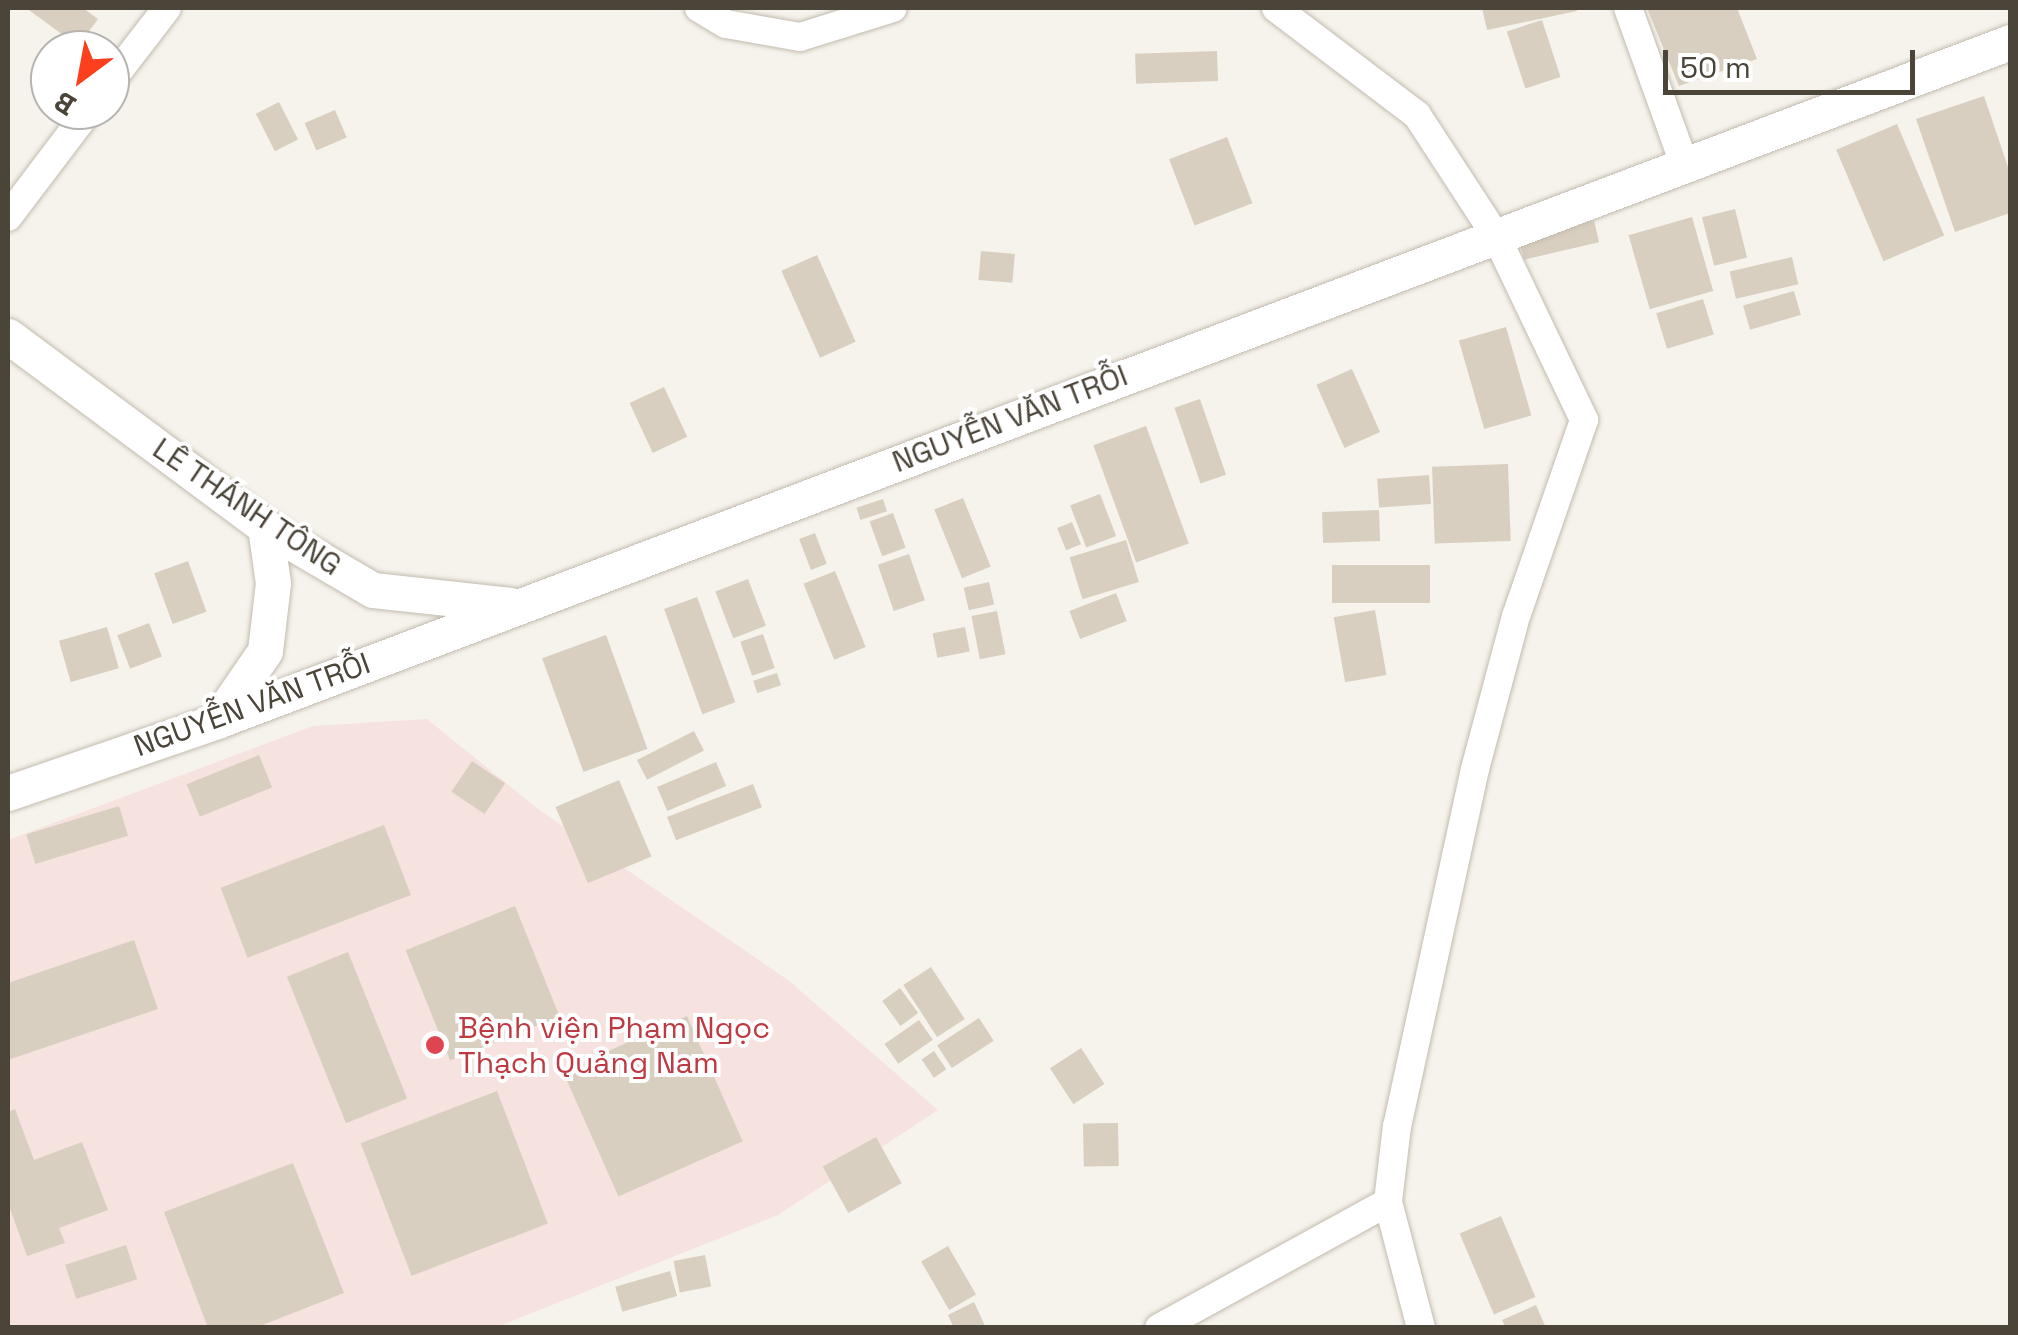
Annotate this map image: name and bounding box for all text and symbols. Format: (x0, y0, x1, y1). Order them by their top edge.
north arrow (30, 30, 130, 130)
scale bar (1668, 30, 1920, 92)
text: 50 m (1680, 48, 1751, 87)
text: B (48, 84, 83, 124)
street label: NGUYỄN VĂN TRỖI (887, 357, 1133, 481)
street label: LÊ THÁNH TÔNG (145, 430, 349, 584)
street label: NGUYỄN VĂN TRỖI (128, 645, 376, 765)
place label: Bệnh viện Phạm Ngọc Thạch Quảng Nam (458, 1010, 770, 1080)
marker: Bệnh viện Phạm Ngọc Thạch Quảng Nam (422, 1032, 448, 1058)

